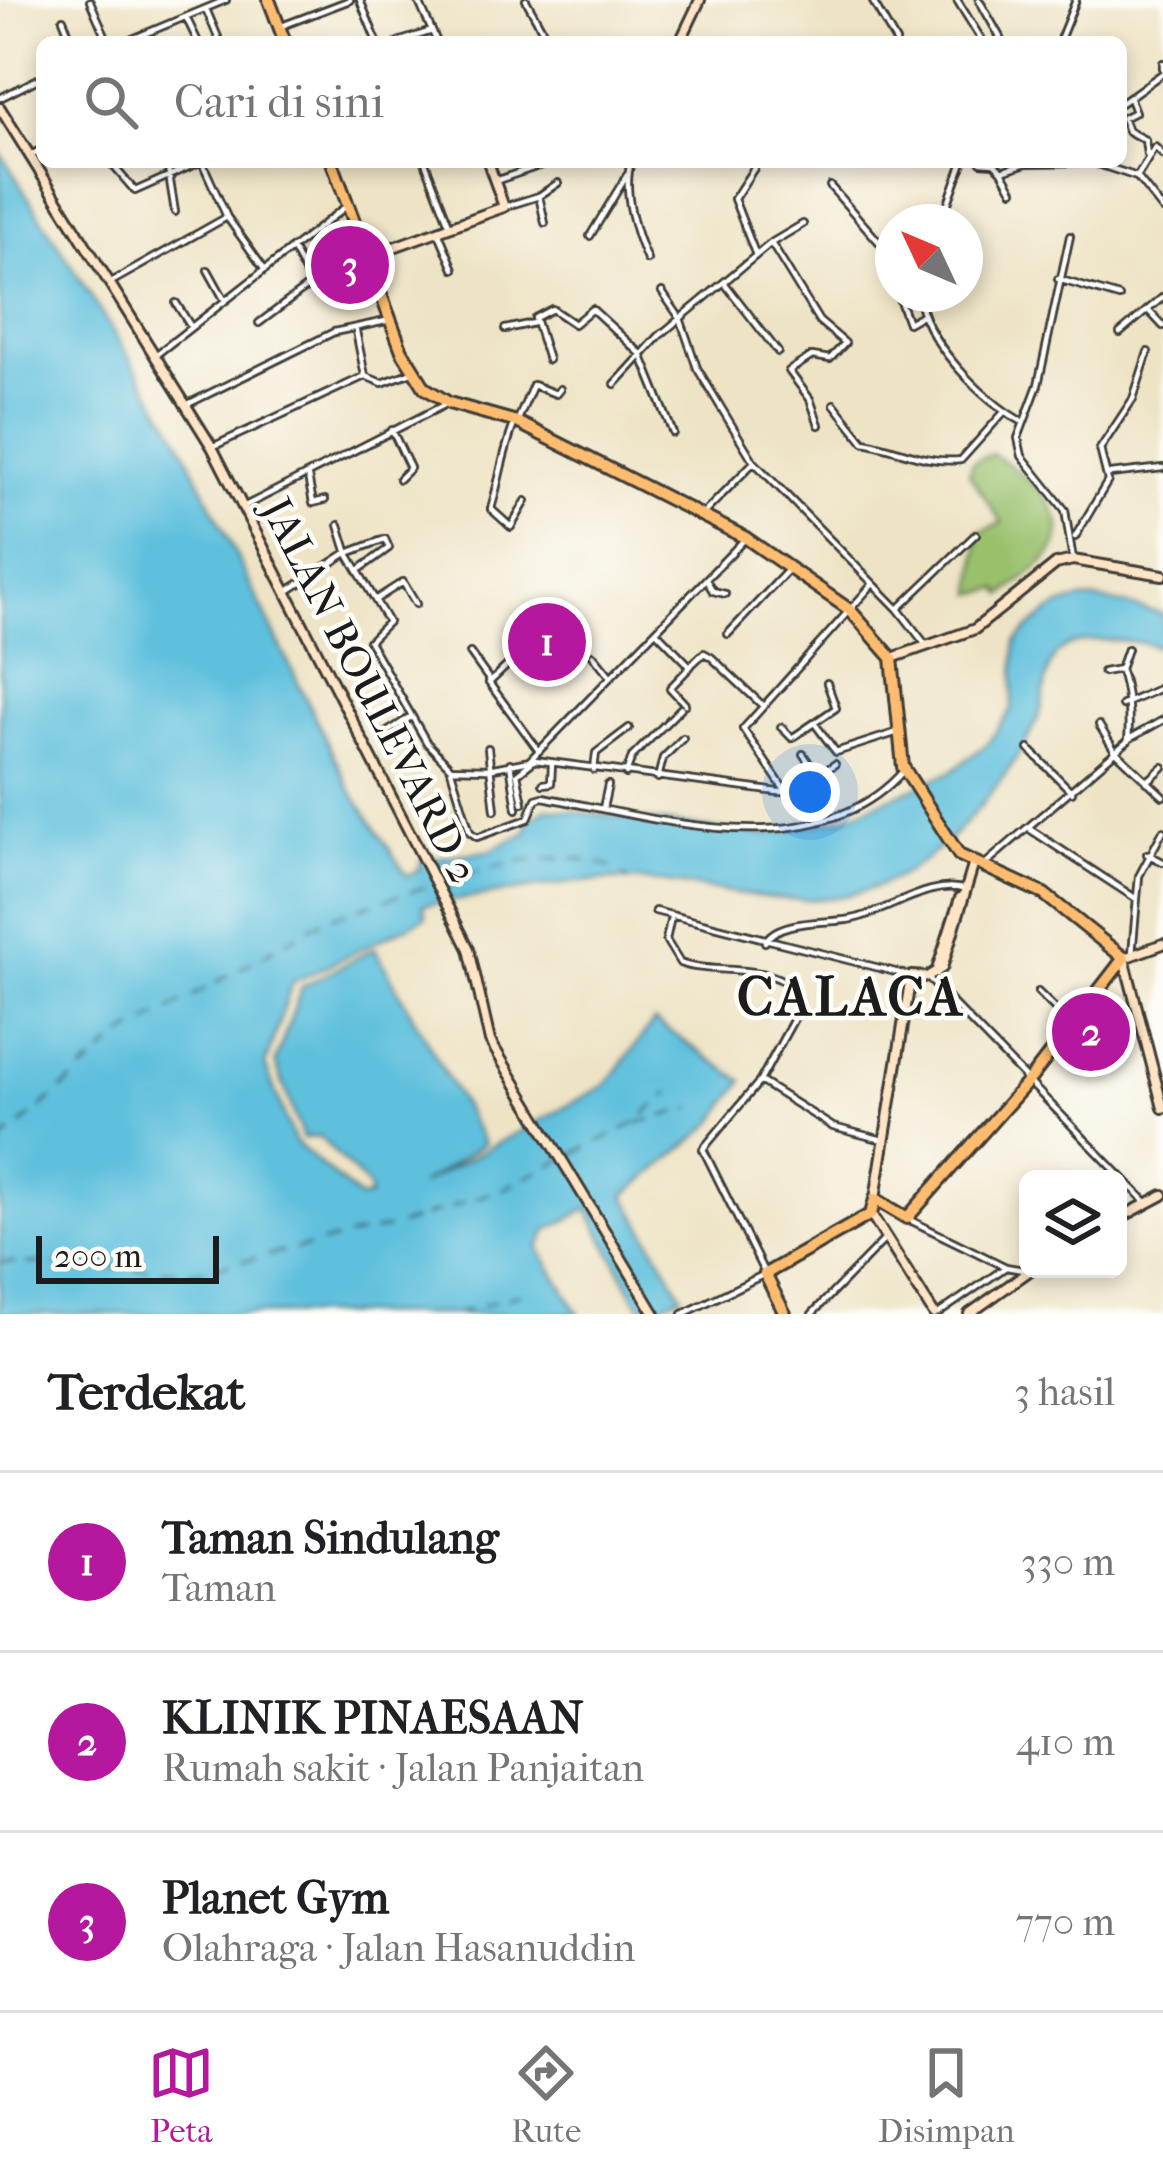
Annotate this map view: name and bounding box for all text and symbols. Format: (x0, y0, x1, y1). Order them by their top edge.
search box (36, 36, 1127, 168)
icon: search (78, 69, 144, 135)
text: Cari di sini (174, 76, 384, 129)
north arrow (875, 204, 983, 312)
pin: 3 (311, 220, 389, 310)
street label: JALAN BOULEVARD 2 (250, 487, 488, 891)
pin: 1 (508, 597, 586, 687)
your location (780, 762, 840, 822)
district label: CALACA (737, 966, 965, 1029)
pin: 2 (1052, 987, 1130, 1077)
map controls (1019, 1170, 1127, 1278)
button: layers (1019, 1170, 1127, 1278)
scale bar (36, 1230, 219, 1283)
text: 200 m (54, 1237, 142, 1276)
text: Terdekat (48, 1362, 245, 1422)
text: 3 hasil (1014, 1369, 1115, 1415)
text: Taman Sindulang (162, 1512, 499, 1565)
text: 1 (80, 1539, 94, 1585)
text: 330 m (1021, 1539, 1115, 1585)
text: Taman (162, 1565, 276, 1611)
text: KLINIK PINAESAAN (162, 1692, 584, 1745)
text: 2 (77, 1719, 97, 1765)
text: 410 m (1016, 1719, 1115, 1765)
text: Rumah sakit · Jalan Panjaitan (162, 1745, 644, 1791)
text: Planet Gym (162, 1872, 389, 1925)
text: 3 (79, 1899, 95, 1945)
text: 770 m (1015, 1899, 1115, 1945)
text: Olahraga · Jalan Hasanuddin (162, 1925, 635, 1971)
tab: Peta (148, 2040, 214, 2151)
tab: Rute (511, 2040, 581, 2151)
tab: Disimpan (878, 2040, 1015, 2151)

